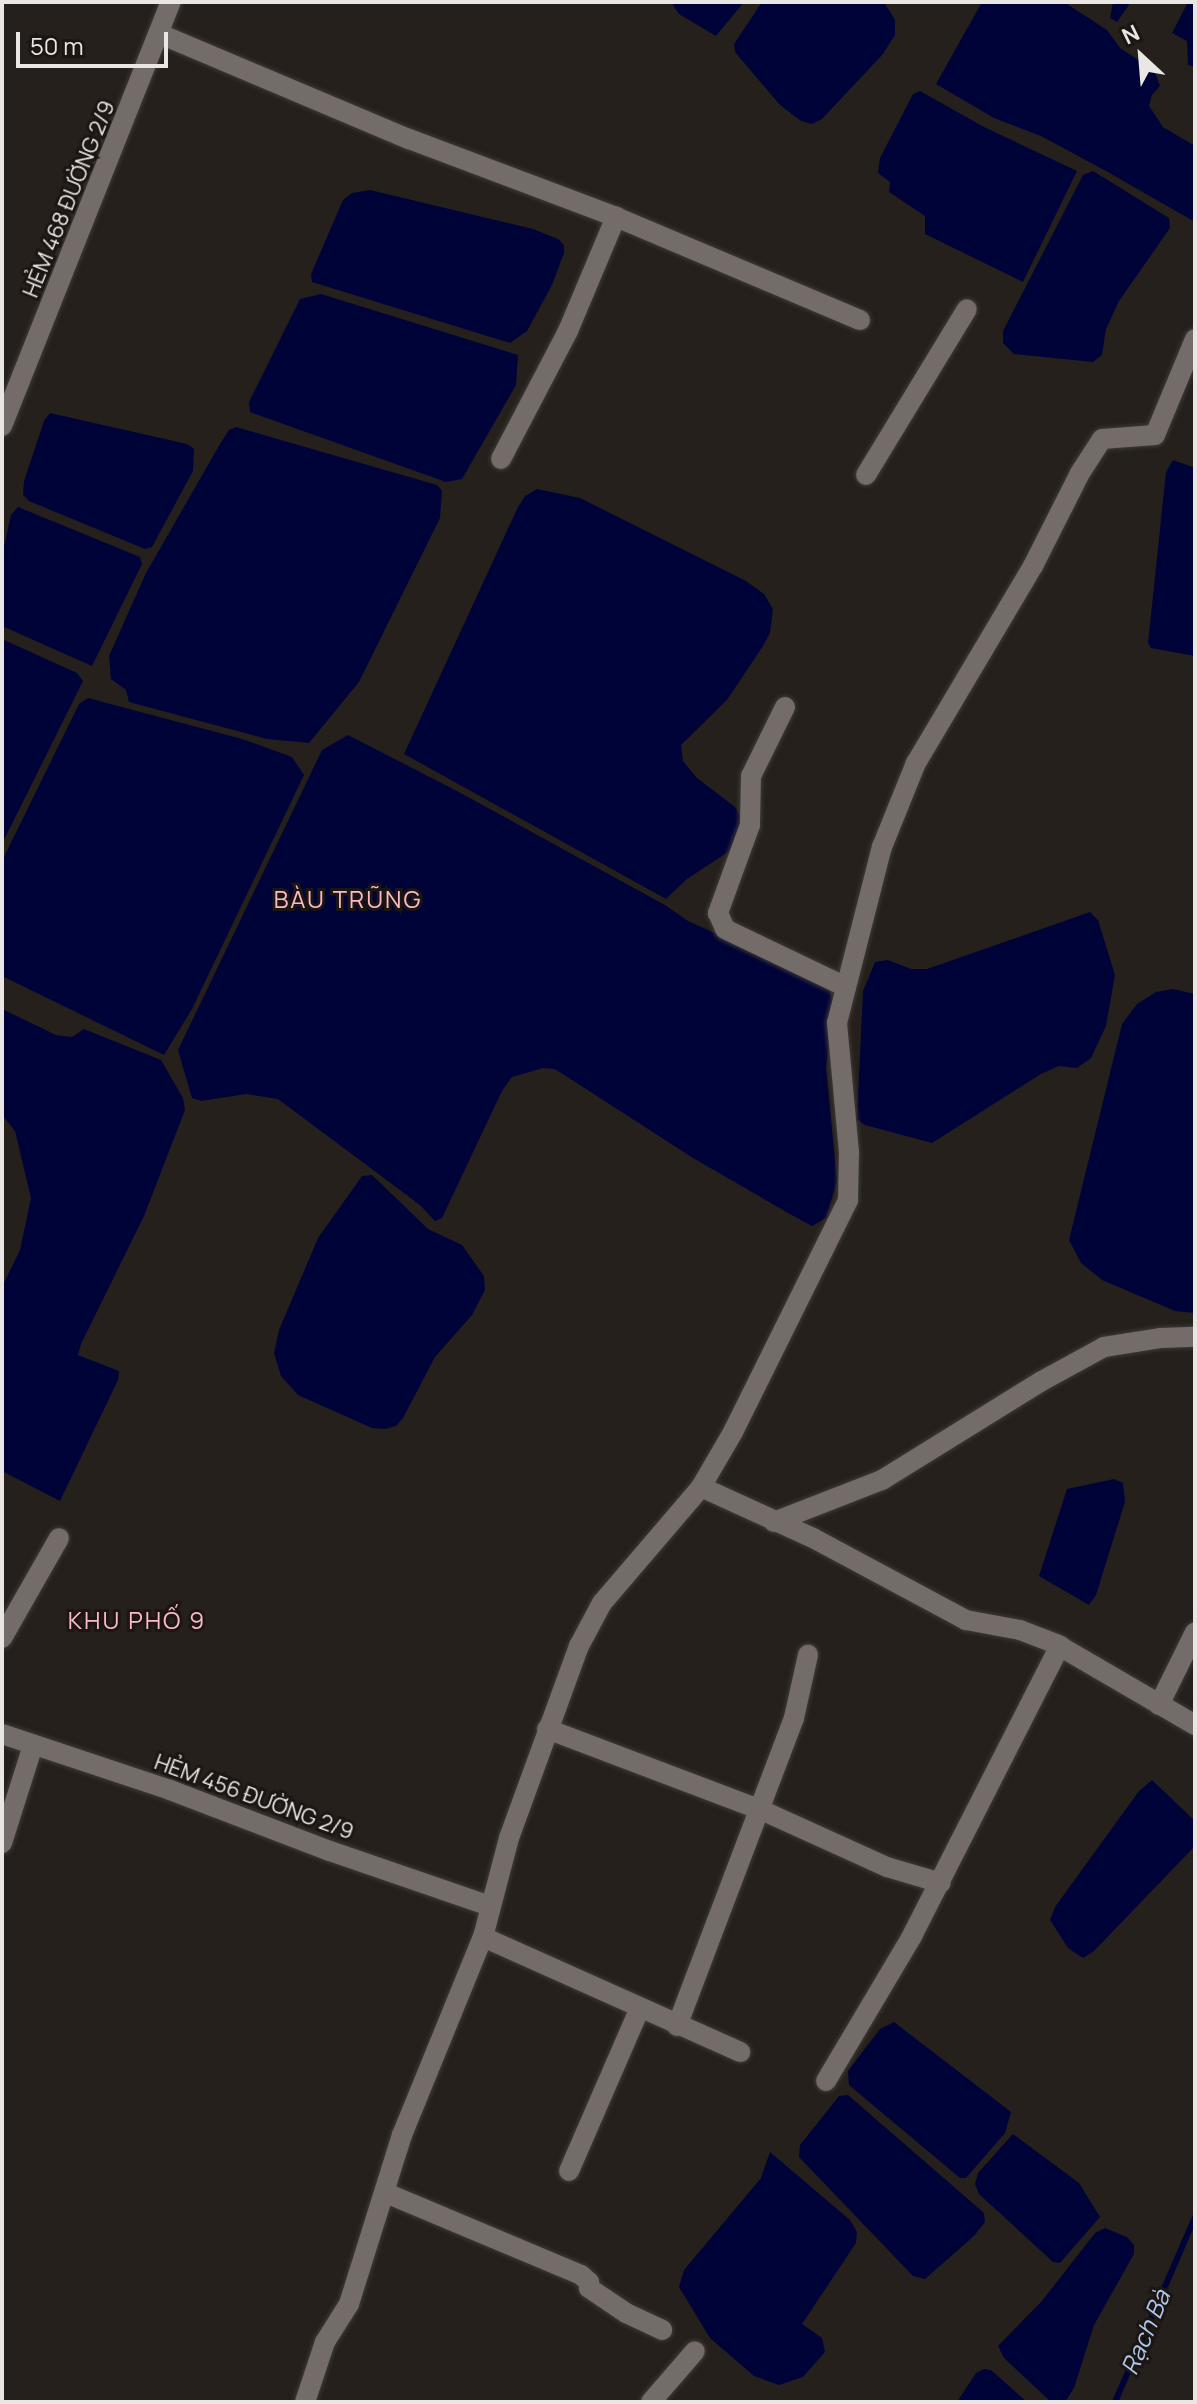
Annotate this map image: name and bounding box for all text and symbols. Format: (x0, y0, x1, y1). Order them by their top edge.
scale bar (20, 16, 172, 66)
north arrow (1101, 16, 1181, 96)
text: N (1117, 17, 1144, 51)
text: 50 m (30, 29, 84, 62)
street label: HẺM 468 ĐƯỜNG 2/9 (17, 97, 121, 301)
district label: BÀU TRŨNG (274, 885, 422, 913)
district label: KHU PHỐ 9 (68, 1606, 206, 1634)
street label: HẺM 456 ĐƯỜNG 2/9 (151, 1749, 357, 1845)
water label: Rạch Bà (1114, 2285, 1176, 2379)

